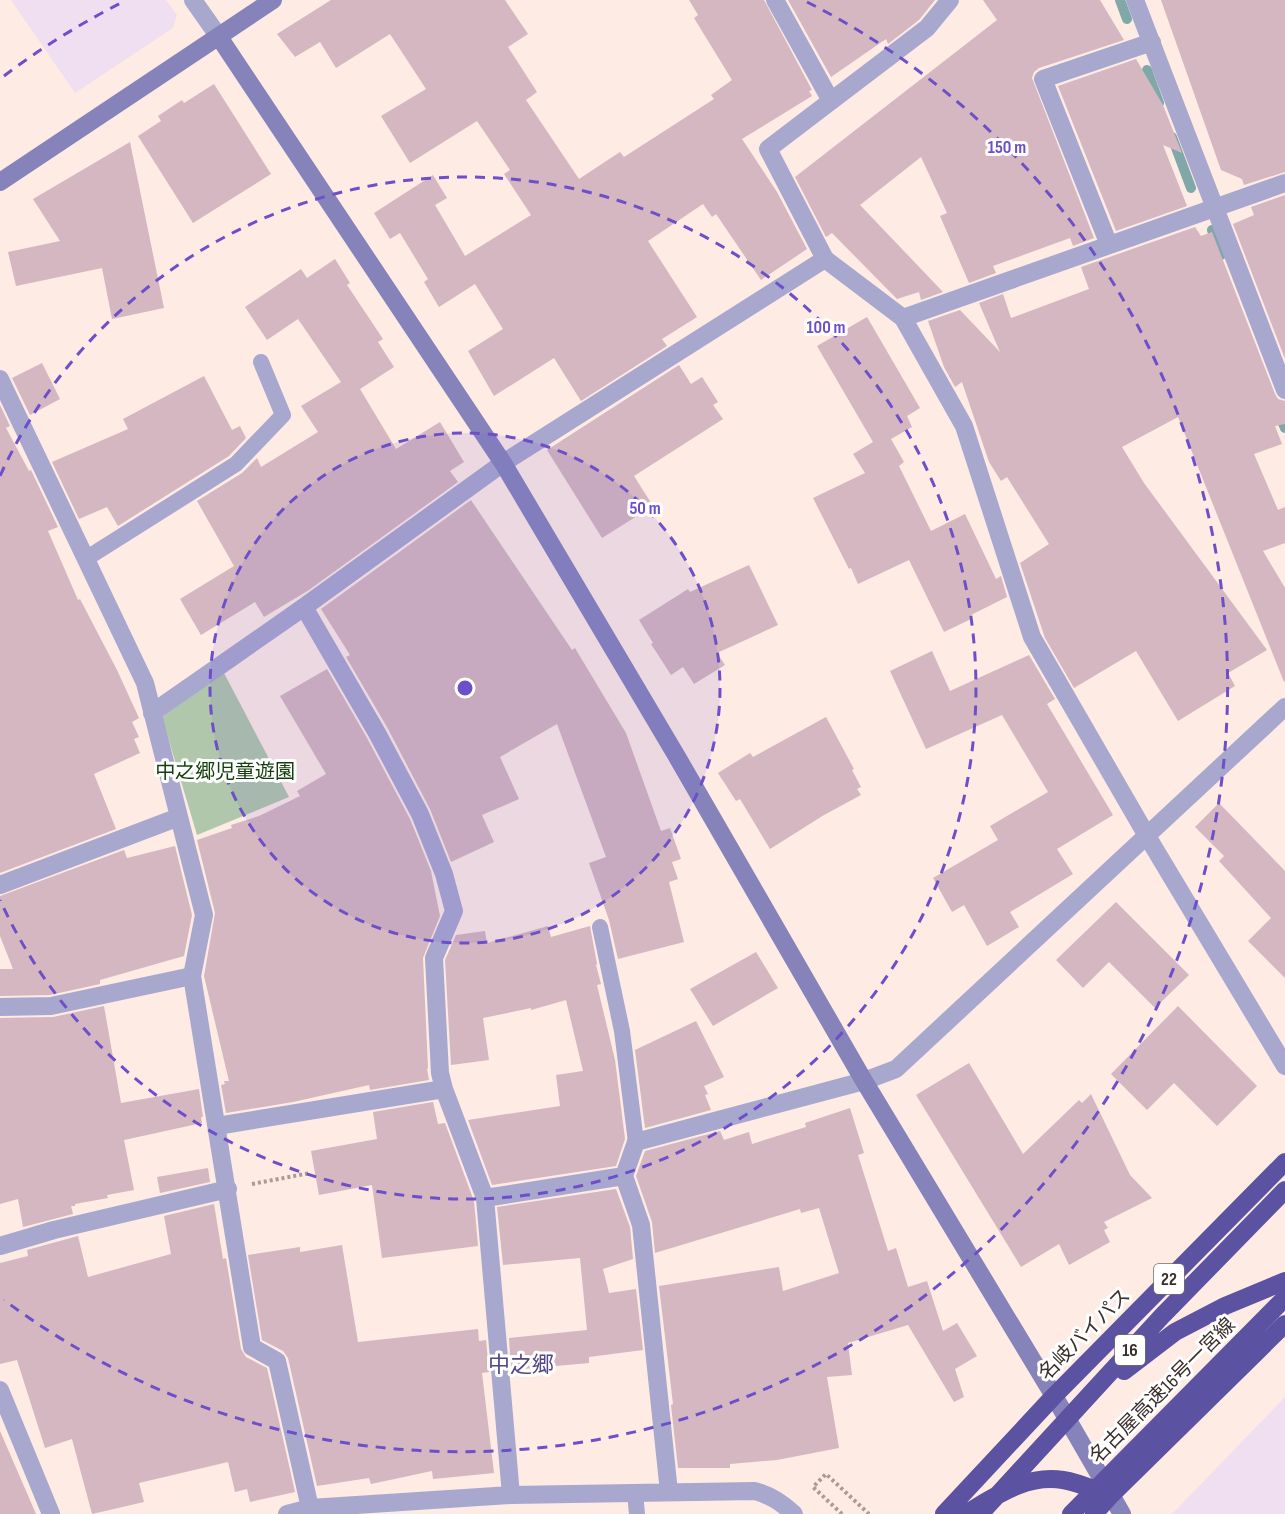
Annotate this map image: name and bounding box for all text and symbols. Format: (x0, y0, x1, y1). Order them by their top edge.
text: 150 m (988, 137, 1026, 158)
text: 100 m (807, 317, 846, 338)
text: 50 m (629, 498, 661, 519)
centre of rings (455, 678, 475, 698)
park label: 中之郷児童遊園 (155, 760, 295, 784)
road number: 22 (1154, 1264, 1184, 1294)
street label: 名岐バイパス (1034, 1284, 1135, 1385)
street label: 名古屋高速16号一宮線 (1085, 1313, 1240, 1468)
road number: 16 (1115, 1335, 1145, 1365)
district label: 中之郷 (488, 1352, 554, 1379)

